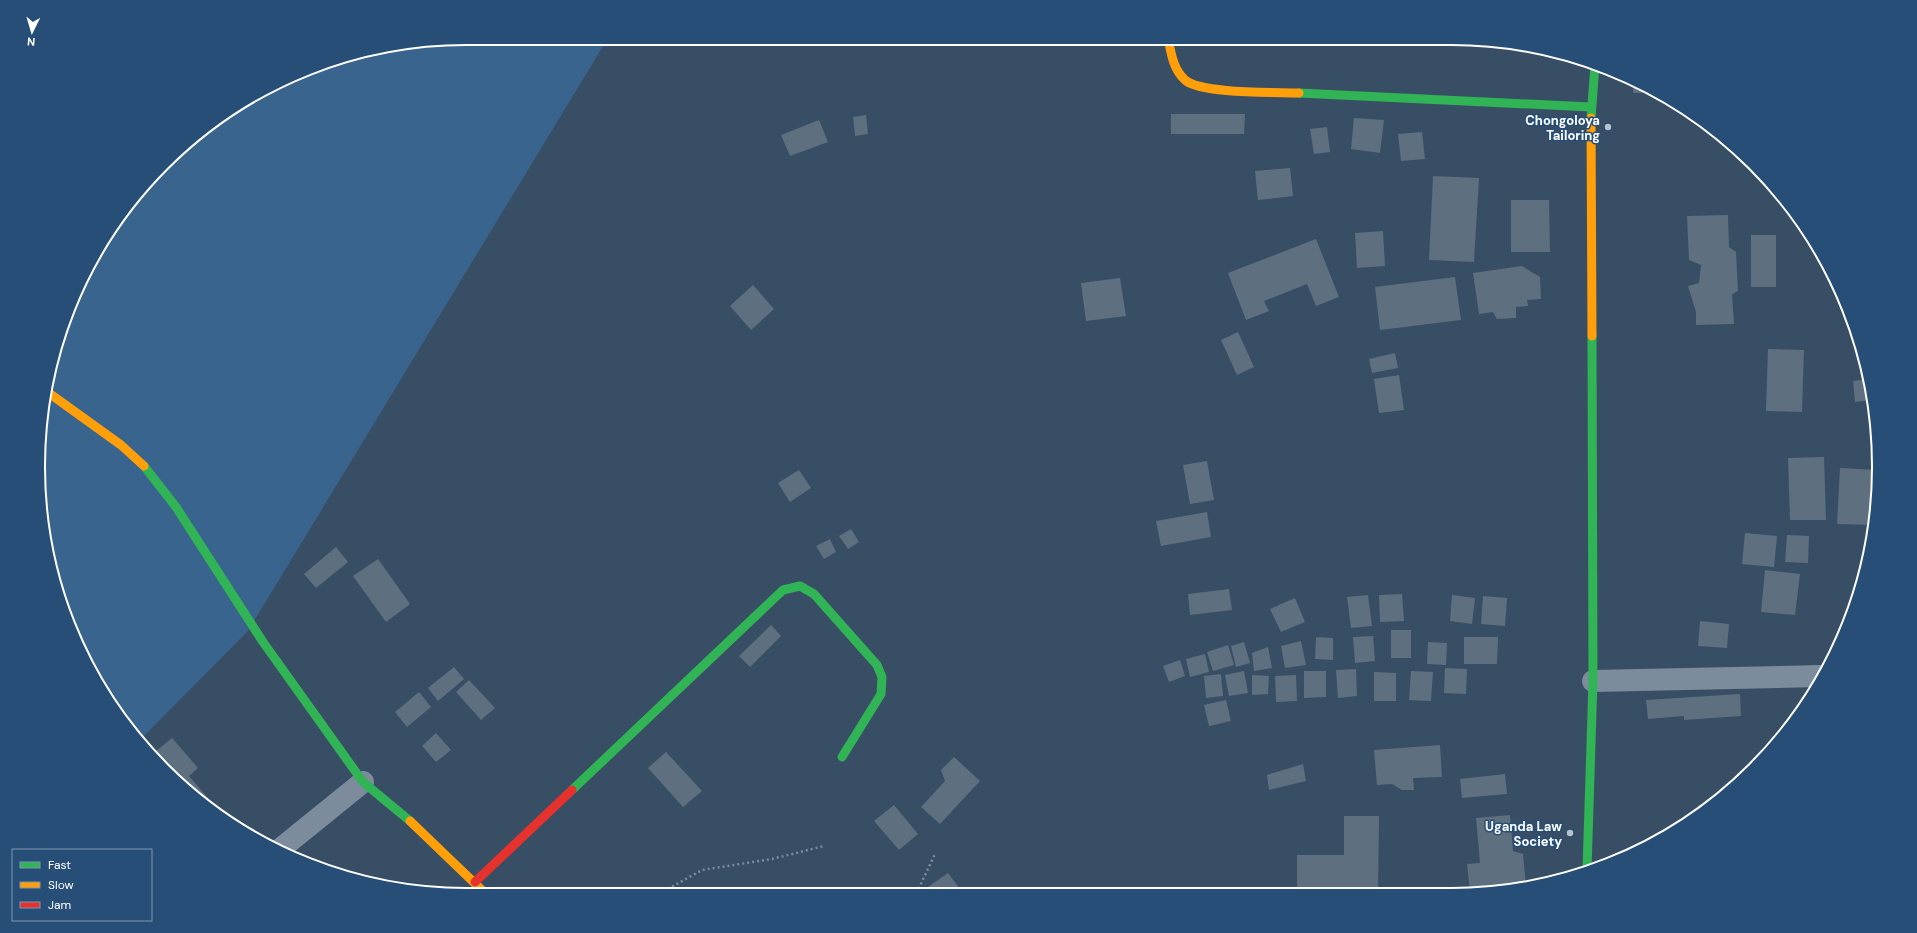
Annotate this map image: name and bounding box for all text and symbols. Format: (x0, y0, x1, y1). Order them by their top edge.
north arrow (12, 12, 52, 52)
text: N (27, 35, 36, 49)
place label: Chongoloya Tailoring (1525, 112, 1600, 144)
marker: Chongoloya Tailoring (1603, 122, 1613, 132)
place label: Uganda Law Society (1485, 818, 1562, 850)
marker: Uganda Law Society (1565, 828, 1575, 838)
legend (12, 849, 152, 921)
text: Fast (48, 857, 71, 873)
text: Slow (48, 877, 74, 893)
text: Jam (48, 897, 71, 913)

